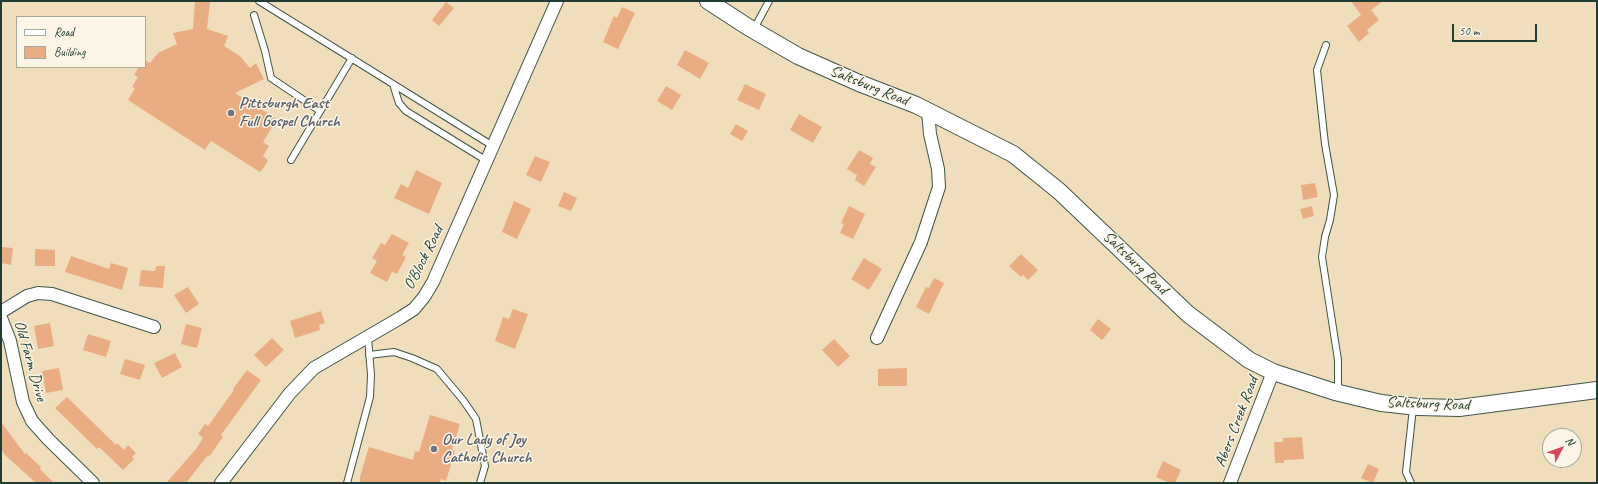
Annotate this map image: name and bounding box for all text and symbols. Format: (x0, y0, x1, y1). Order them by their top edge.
legend (16, 16, 146, 68)
scale bar (1454, 16, 1539, 42)
text: 50 m (1459, 23, 1479, 39)
text: Road (54, 24, 74, 40)
text: Building (54, 44, 86, 60)
street label: Saltsburg Road (827, 62, 911, 110)
place label: Pittsburgh East Full Gospel Church (239, 94, 340, 132)
marker: Pittsburgh East Full Gospel Church (226, 108, 236, 118)
street label: O'Block Road (400, 223, 448, 293)
street label: Saltsburg Road (1098, 227, 1172, 299)
street label: Old Farm Drive (9, 318, 51, 404)
street label: Abers Creek Road (1211, 374, 1263, 470)
street label: Saltsburg Road (1386, 393, 1470, 415)
north arrow (1542, 428, 1582, 468)
place label: Our Lady of Joy Catholic Church (442, 430, 532, 468)
text: N (1563, 434, 1578, 448)
marker: Our Lady of Joy Catholic Church (429, 444, 439, 454)

